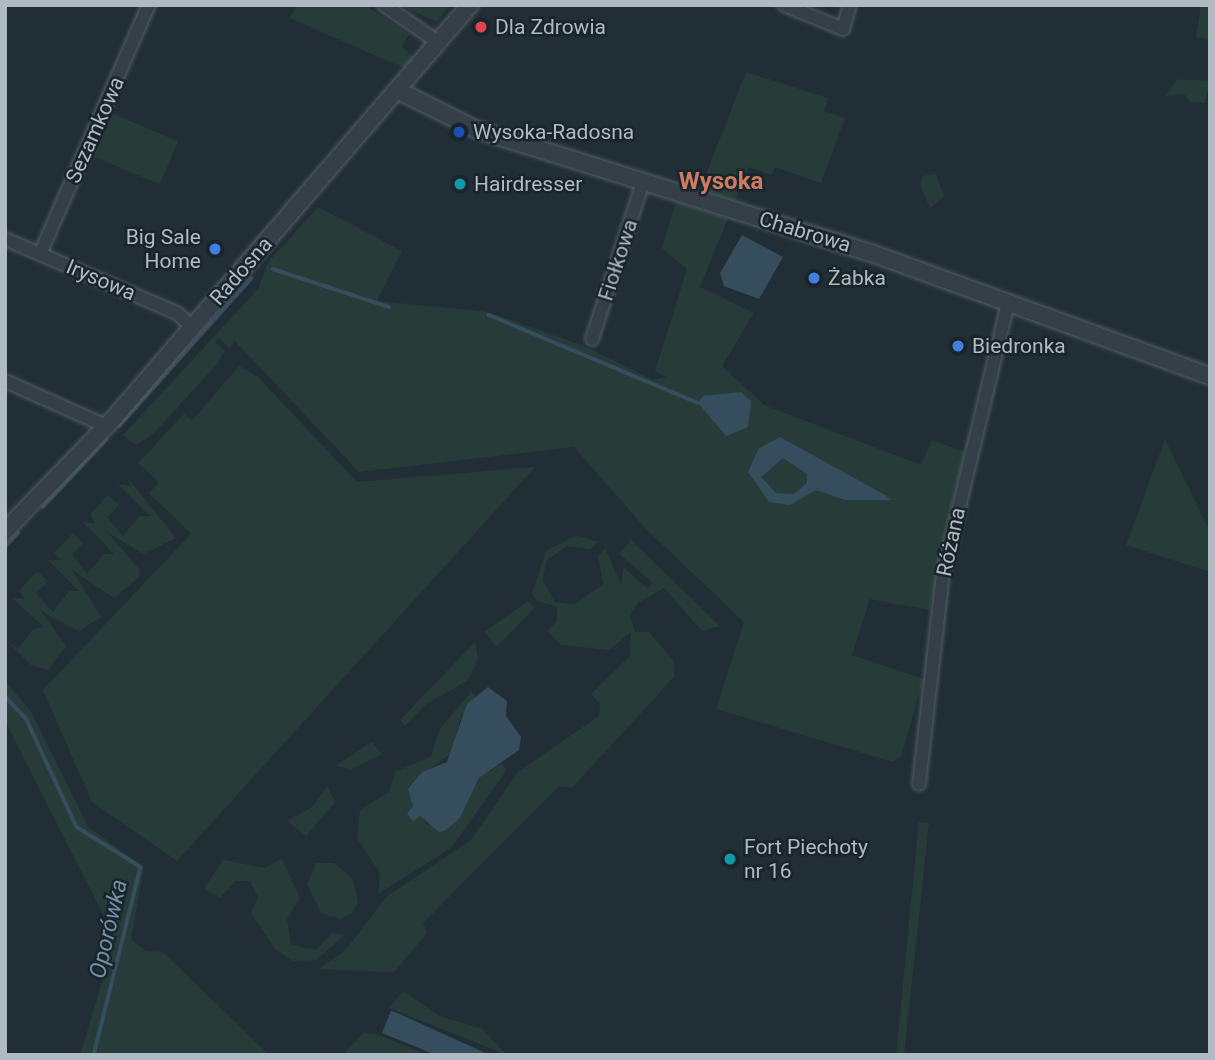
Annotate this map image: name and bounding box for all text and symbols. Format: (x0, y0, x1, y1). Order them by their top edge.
place label: Dla Zdrowia (495, 14, 606, 40)
marker: Dla Zdrowia (473, 19, 489, 35)
street label: Sezamkowa (60, 73, 130, 187)
place label: Wysoka-Radosna (473, 119, 634, 145)
marker: Wysoka-Radosna (451, 124, 467, 140)
district label: Wysoka (679, 168, 763, 196)
place label: Hairdresser (474, 171, 582, 197)
marker: Hairdresser (452, 176, 468, 192)
street label: Chabrowa (756, 206, 854, 258)
street label: Fiołkowa (593, 216, 643, 304)
place label: Big Sale Home (126, 224, 201, 274)
street label: Radosna (205, 232, 277, 310)
marker: Big Sale Home (207, 241, 223, 257)
street label: Irysowa (62, 254, 140, 306)
place label: Żabka (828, 265, 886, 291)
marker: Żabka (806, 270, 822, 286)
place label: Biedronka (972, 333, 1066, 359)
marker: Biedronka (950, 338, 966, 354)
street label: Różana (931, 505, 971, 579)
place label: Fort Piechoty nr 16 (744, 834, 868, 884)
marker: Fort Piechoty nr 16 (722, 851, 738, 867)
water label: Oporówka (84, 877, 134, 981)

